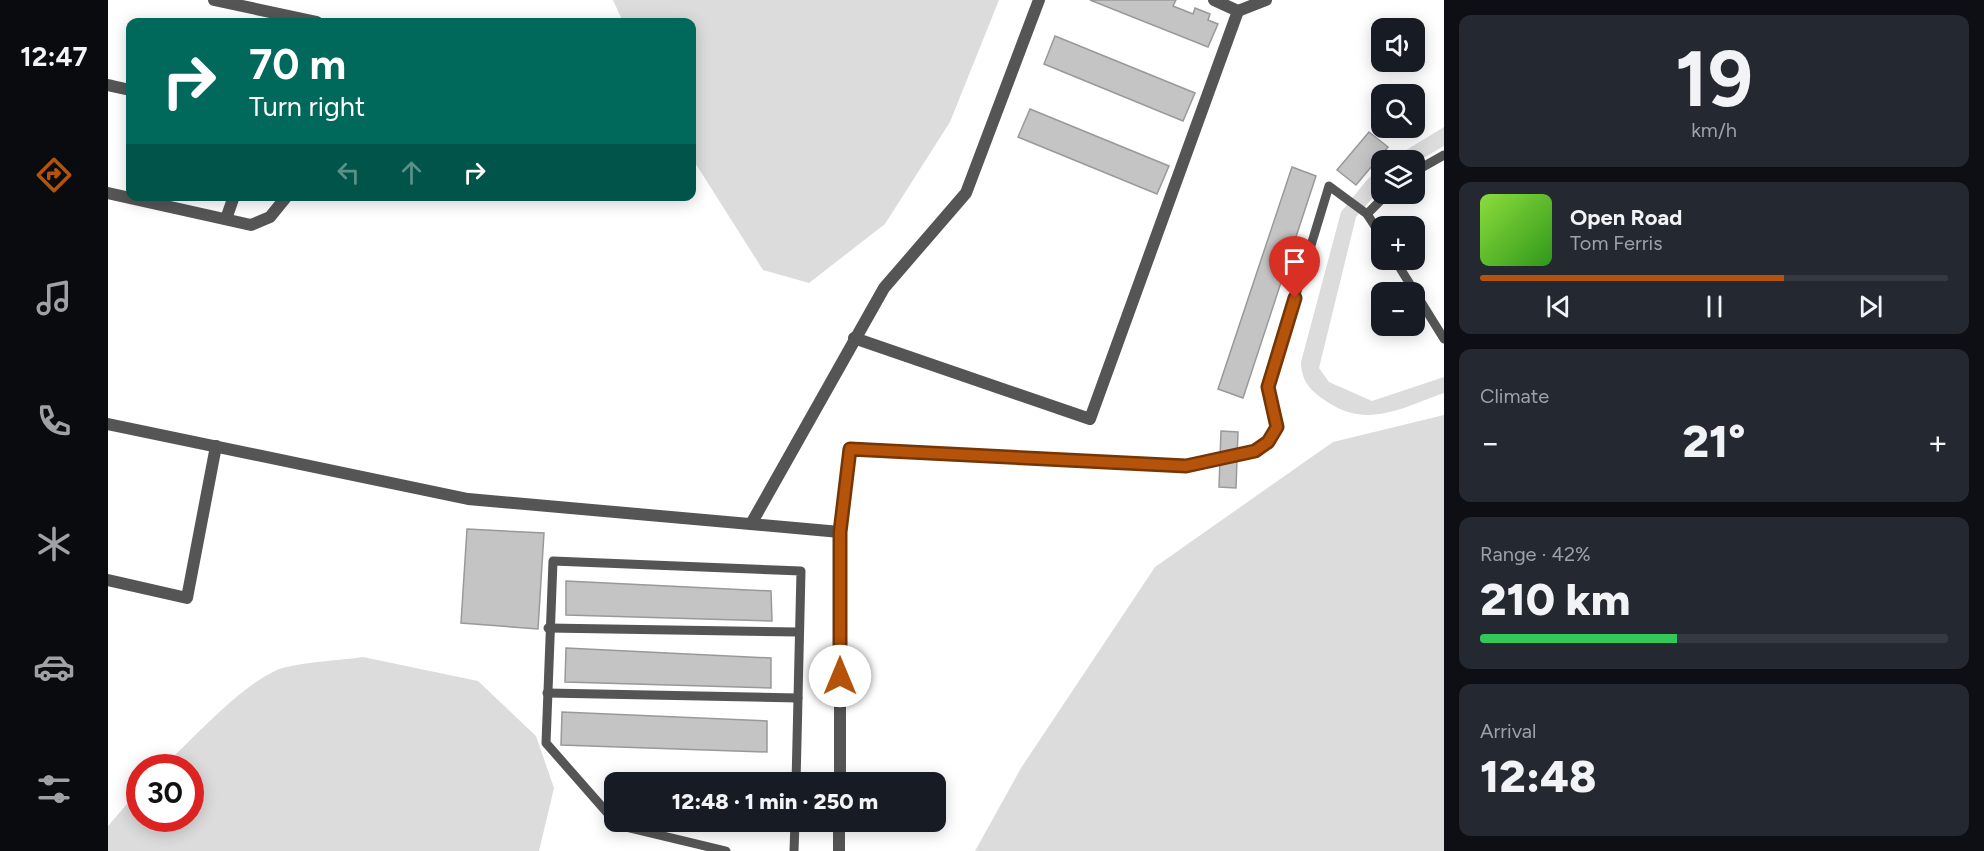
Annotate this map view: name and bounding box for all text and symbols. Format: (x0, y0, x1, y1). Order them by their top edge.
map controls (1371, 18, 1425, 336)
button: sound (1371, 18, 1425, 72)
text: 19 (1675, 32, 1753, 126)
text: 70 m (249, 39, 346, 90)
text: 12:47 (20, 40, 88, 73)
icon: right (150, 42, 228, 120)
button: search (1371, 84, 1425, 138)
text: Turn right (249, 90, 365, 123)
text: km/h (1691, 118, 1737, 142)
button: layers (1371, 150, 1425, 204)
icon: directions (33, 154, 75, 196)
icon: left (332, 156, 365, 189)
icon: ahead (395, 156, 428, 189)
icon: right (458, 156, 491, 189)
text: Open Road (1570, 204, 1682, 231)
button: + (1371, 216, 1425, 270)
text: Tom Ferris (1570, 231, 1663, 255)
pin (1269, 236, 1320, 298)
icon: arrive (1278, 245, 1311, 278)
icon: music (33, 277, 75, 319)
button: − (1371, 282, 1425, 336)
icon: previous (1542, 290, 1575, 323)
icon: pause (1698, 290, 1731, 323)
icon: next (1854, 290, 1887, 323)
text: Climate (1480, 384, 1549, 408)
icon: phone (33, 400, 75, 442)
text: 21° (1683, 414, 1745, 468)
text: − (1480, 423, 1501, 462)
text: + (1927, 423, 1948, 462)
icon: climate (33, 523, 75, 565)
text: Range · 42% (1480, 542, 1591, 566)
text: 210 km (1480, 572, 1630, 626)
position arrow (808, 644, 872, 708)
icon: car (33, 646, 75, 688)
text: Arrival (1480, 719, 1536, 743)
text: 12:48 (1480, 749, 1596, 803)
speed limit sign: 30 (126, 754, 204, 832)
icon: filters (33, 768, 75, 810)
text: 12:48 · 1 min · 250 m (672, 788, 878, 815)

